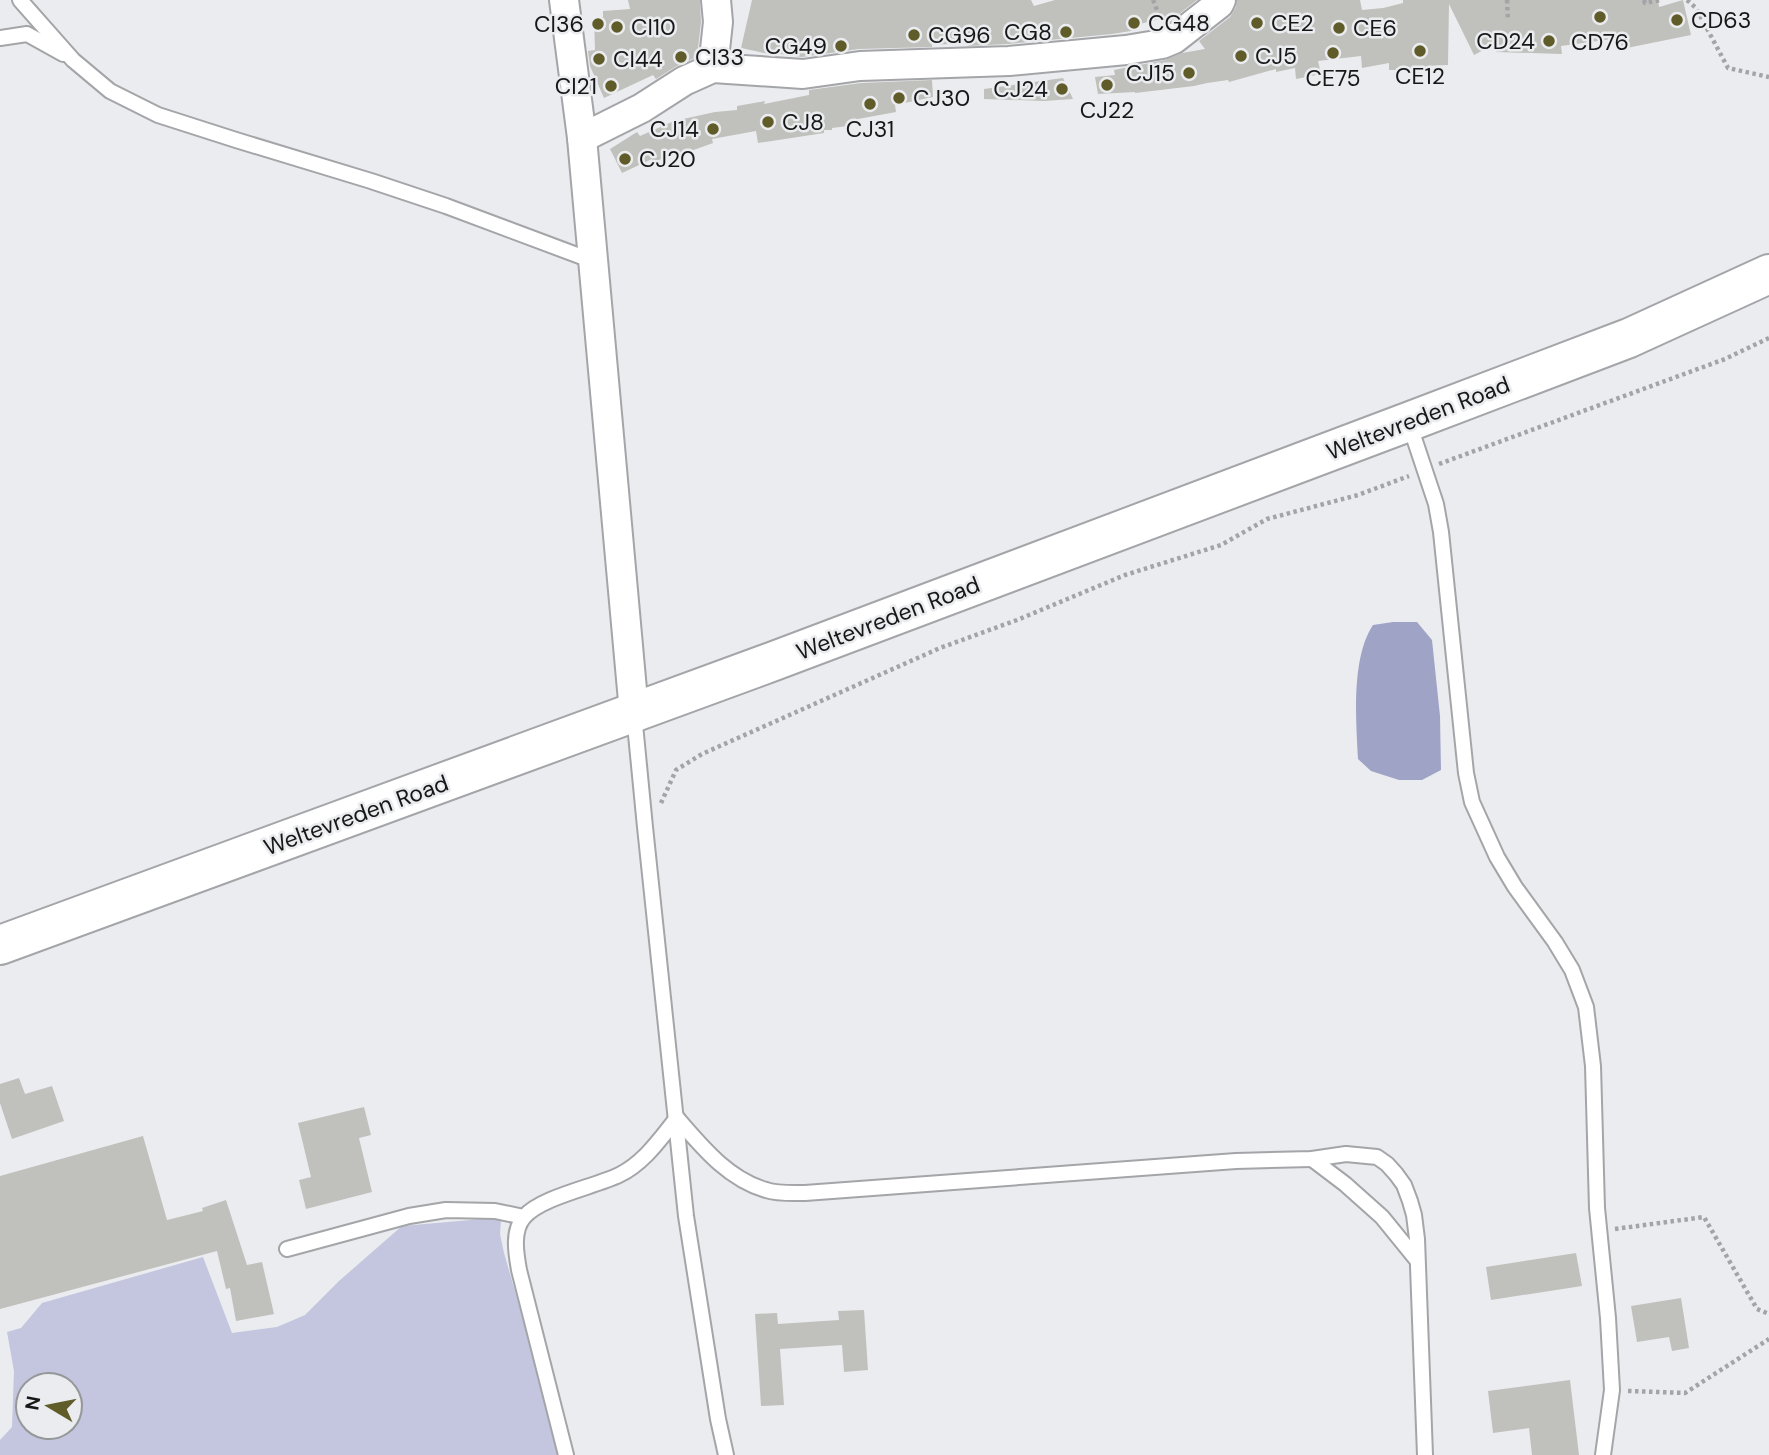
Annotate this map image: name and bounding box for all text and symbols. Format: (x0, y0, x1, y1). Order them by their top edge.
place label: CD63 (1691, 5, 1751, 35)
place label: CG48 (1148, 8, 1210, 38)
place label: CE2 (1271, 8, 1314, 38)
place label: CI36 (534, 9, 584, 39)
marker: CD76 (1592, 9, 1608, 25)
place label: CI10 (631, 12, 676, 42)
marker: CD63 (1669, 12, 1685, 28)
place label: CE6 (1353, 13, 1397, 43)
marker: CG48 (1126, 15, 1142, 31)
marker: CE2 (1249, 15, 1265, 31)
marker: CI36 (590, 16, 606, 32)
place label: CG8 (1004, 17, 1052, 47)
marker: CI10 (609, 19, 625, 35)
place label: CG96 (928, 20, 991, 50)
marker: CE6 (1331, 20, 1347, 36)
marker: CG8 (1058, 24, 1074, 40)
place label: CD24 (1476, 26, 1535, 56)
marker: CG96 (906, 27, 922, 43)
place label: CD76 (1571, 27, 1629, 57)
place label: CG49 (765, 31, 827, 61)
marker: CD24 (1541, 33, 1557, 49)
marker: CG49 (833, 38, 849, 54)
place label: CJ5 (1255, 41, 1297, 71)
place label: CI33 (695, 42, 744, 72)
marker: CE12 (1412, 43, 1428, 59)
place label: CI44 (613, 44, 663, 74)
marker: CE75 (1325, 45, 1341, 61)
marker: CJ5 (1233, 48, 1249, 64)
marker: CI33 (673, 49, 689, 65)
marker: CI44 (591, 51, 607, 67)
place label: CJ15 (1126, 58, 1175, 88)
place label: CE12 (1395, 61, 1445, 91)
place label: CE75 (1305, 63, 1361, 93)
marker: CJ15 (1181, 65, 1197, 81)
place label: CI21 (555, 71, 597, 101)
place label: CJ24 (993, 74, 1048, 104)
marker: CJ22 (1099, 77, 1115, 93)
marker: CI21 (603, 78, 619, 94)
marker: CJ24 (1054, 81, 1070, 97)
place label: CJ30 (913, 83, 970, 113)
marker: CJ30 (891, 90, 907, 106)
place label: CJ22 (1080, 95, 1134, 125)
marker: CJ31 (862, 96, 878, 112)
place label: CJ8 (782, 107, 824, 137)
place label: CJ14 (650, 114, 699, 144)
marker: CJ8 (760, 114, 776, 130)
place label: CJ31 (846, 114, 894, 144)
marker: CJ14 (705, 121, 721, 137)
place label: CJ20 (639, 144, 696, 174)
marker: CJ20 (617, 151, 633, 167)
street label: Weltevreden Road (1322, 369, 1514, 467)
street label: Weltevreden Road (792, 569, 984, 667)
street label: Weltevreden Road (260, 768, 452, 862)
north arrow (14, 1371, 84, 1441)
text: N (19, 1394, 46, 1412)

